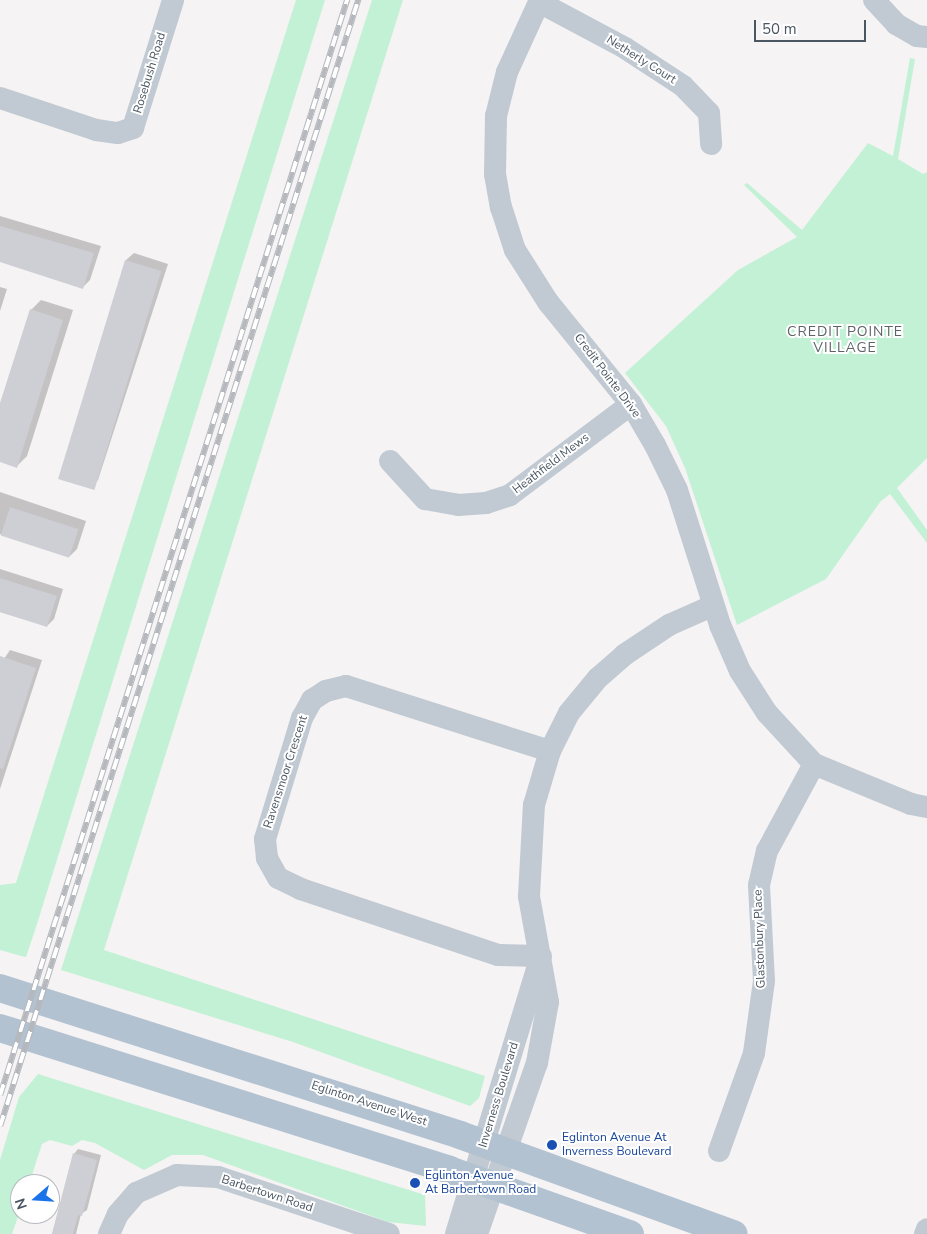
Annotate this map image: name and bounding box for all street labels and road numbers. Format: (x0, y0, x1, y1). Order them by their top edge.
street label: Rosebush Road (131, 31, 169, 115)
street label: Netherly Court (603, 33, 679, 87)
street label: Credit Pointe Drive (571, 331, 643, 421)
street label: Heathfield Mews (510, 431, 592, 497)
street label: Ravensmoor Crescent (261, 714, 311, 830)
street label: Glastonbury Place (751, 889, 769, 989)
street label: Inverness Boulevard (476, 1041, 522, 1149)
street label: Eglinton Avenue West (309, 1079, 429, 1129)
street label: Barbertown Road (219, 1172, 315, 1216)

